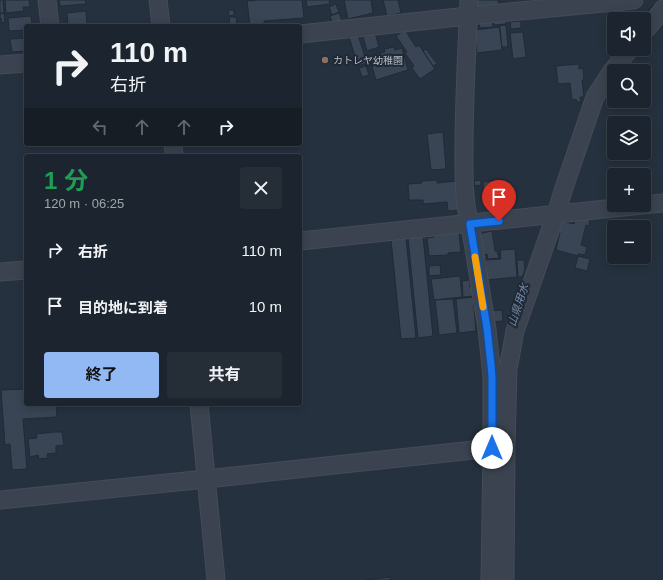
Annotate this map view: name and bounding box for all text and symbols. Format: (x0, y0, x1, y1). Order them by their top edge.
map controls (607, 12, 651, 264)
button: sound (607, 12, 651, 56)
text: 110 m (110, 37, 188, 68)
icon: right (44, 40, 96, 92)
marker: カトレヤ幼稚園 (320, 55, 330, 65)
place label: カトレヤ幼稚園 (333, 55, 403, 66)
button: search (607, 64, 651, 108)
text: 右折 (110, 75, 146, 95)
icon: left (89, 116, 111, 138)
icon: ahead (131, 116, 153, 138)
icon: ahead (173, 116, 195, 138)
icon: right (215, 116, 237, 138)
button: layers (607, 116, 651, 160)
text: 1 分 (44, 167, 88, 194)
button: close (240, 167, 282, 209)
button: + (607, 168, 651, 212)
pin (482, 180, 516, 221)
icon: arrive (488, 186, 510, 208)
text: 120 m · 06:25 (44, 196, 124, 211)
button: − (607, 220, 651, 264)
icon: right (44, 239, 66, 261)
text: 110 m (241, 242, 282, 259)
text: 右折 (78, 243, 108, 260)
water label: 山県用水 (505, 281, 531, 328)
icon: arrive (44, 295, 66, 317)
text: 10 m (249, 298, 282, 315)
text: 目的地に到着 (78, 299, 168, 316)
button: 終了 (44, 352, 159, 398)
button: 共有 (167, 352, 282, 398)
position arrow (471, 427, 513, 469)

